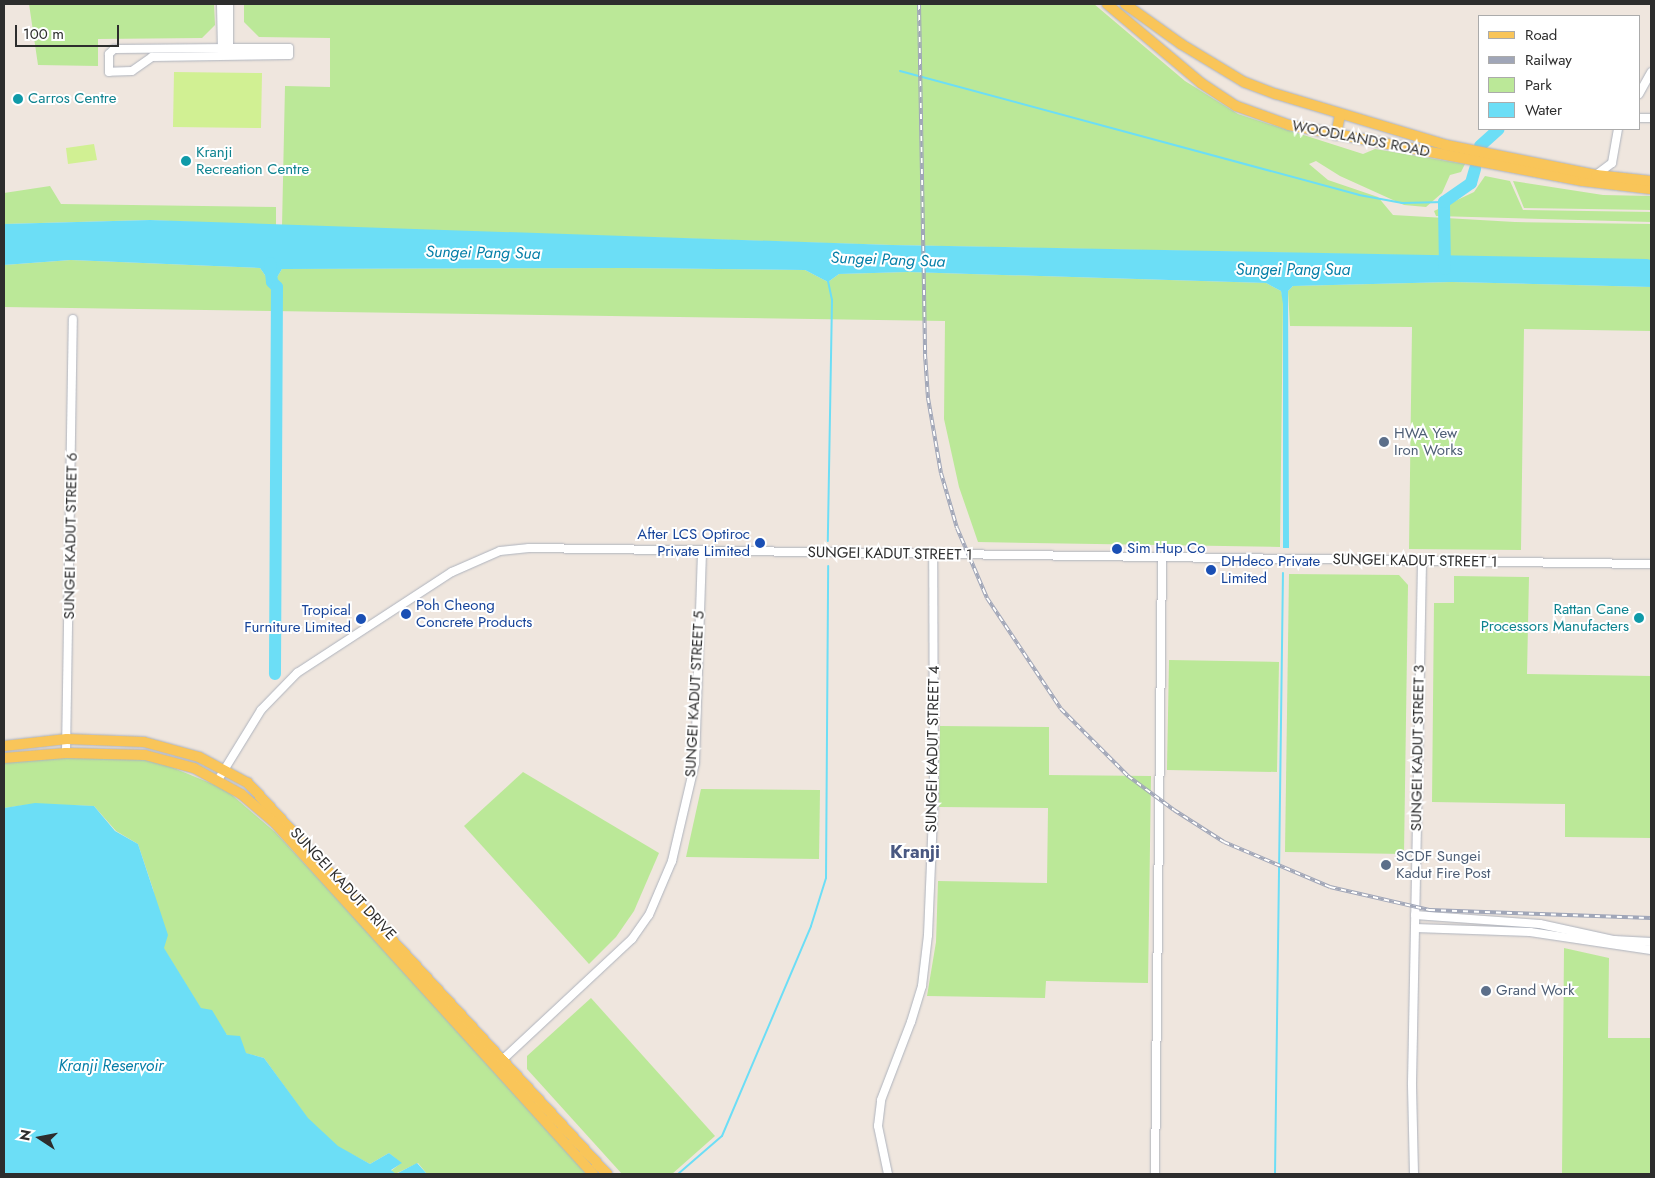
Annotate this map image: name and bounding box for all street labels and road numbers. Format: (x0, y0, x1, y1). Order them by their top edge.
street label: WOODLANDS ROAD (1291, 117, 1431, 161)
street label: SUNGEI KADUT STREET 6 (61, 452, 81, 620)
street label: SUNGEI KADUT STREET 1 (807, 544, 973, 564)
street label: SUNGEI KADUT STREET 1 (1332, 551, 1498, 571)
street label: SUNGEI KADUT STREET 5 (682, 610, 708, 778)
street label: SUNGEI KADUT STREET 4 (923, 665, 943, 833)
street label: SUNGEI KADUT STREET 3 (1408, 665, 1428, 831)
street label: SUNGEI KADUT DRIVE (286, 824, 400, 944)

